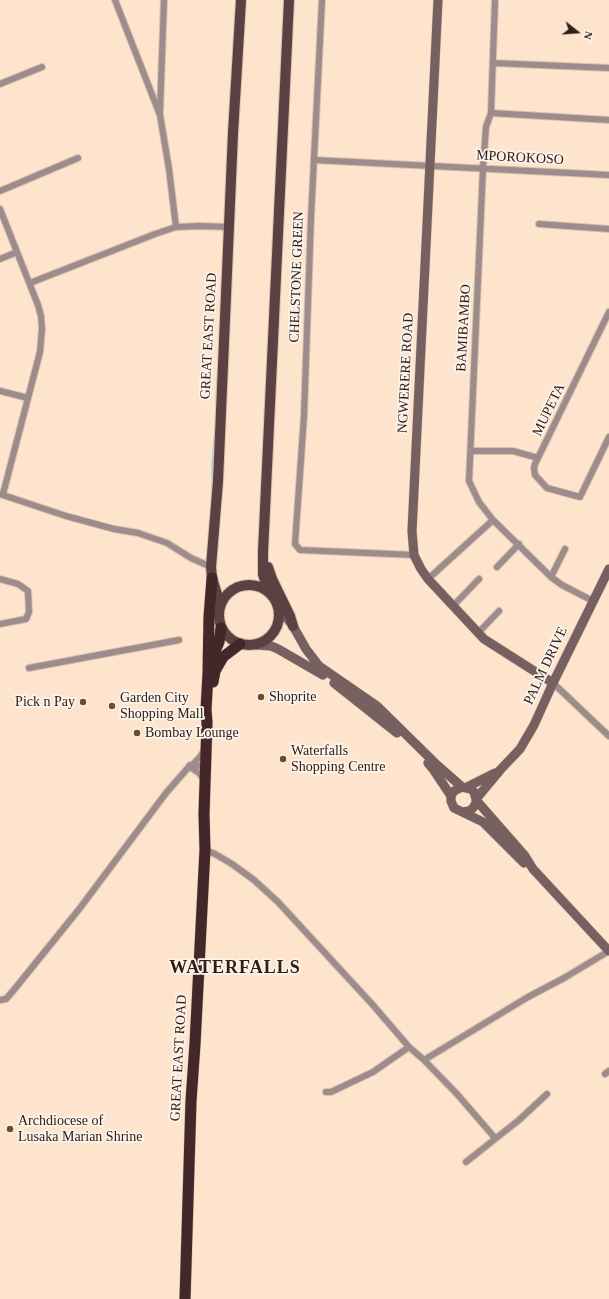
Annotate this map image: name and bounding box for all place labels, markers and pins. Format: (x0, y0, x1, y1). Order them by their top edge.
place label: Shoprite (269, 689, 316, 705)
place label: Garden City Shopping Mall (120, 690, 204, 722)
marker: Shoprite (256, 692, 266, 702)
place label: Pick n Pay (15, 694, 75, 710)
marker: Pick n Pay (78, 697, 88, 707)
marker: Garden City Shopping Mall (107, 701, 117, 711)
place label: Bombay Lounge (145, 725, 239, 741)
marker: Bombay Lounge (132, 728, 142, 738)
place label: Waterfalls Shopping Centre (291, 743, 385, 776)
marker: Waterfalls Shopping Centre (278, 754, 288, 764)
place label: Archdiocese of Lusaka Marian Shrine (18, 1113, 142, 1146)
marker: Archdiocese of Lusaka Marian Shrine (5, 1124, 15, 1134)

